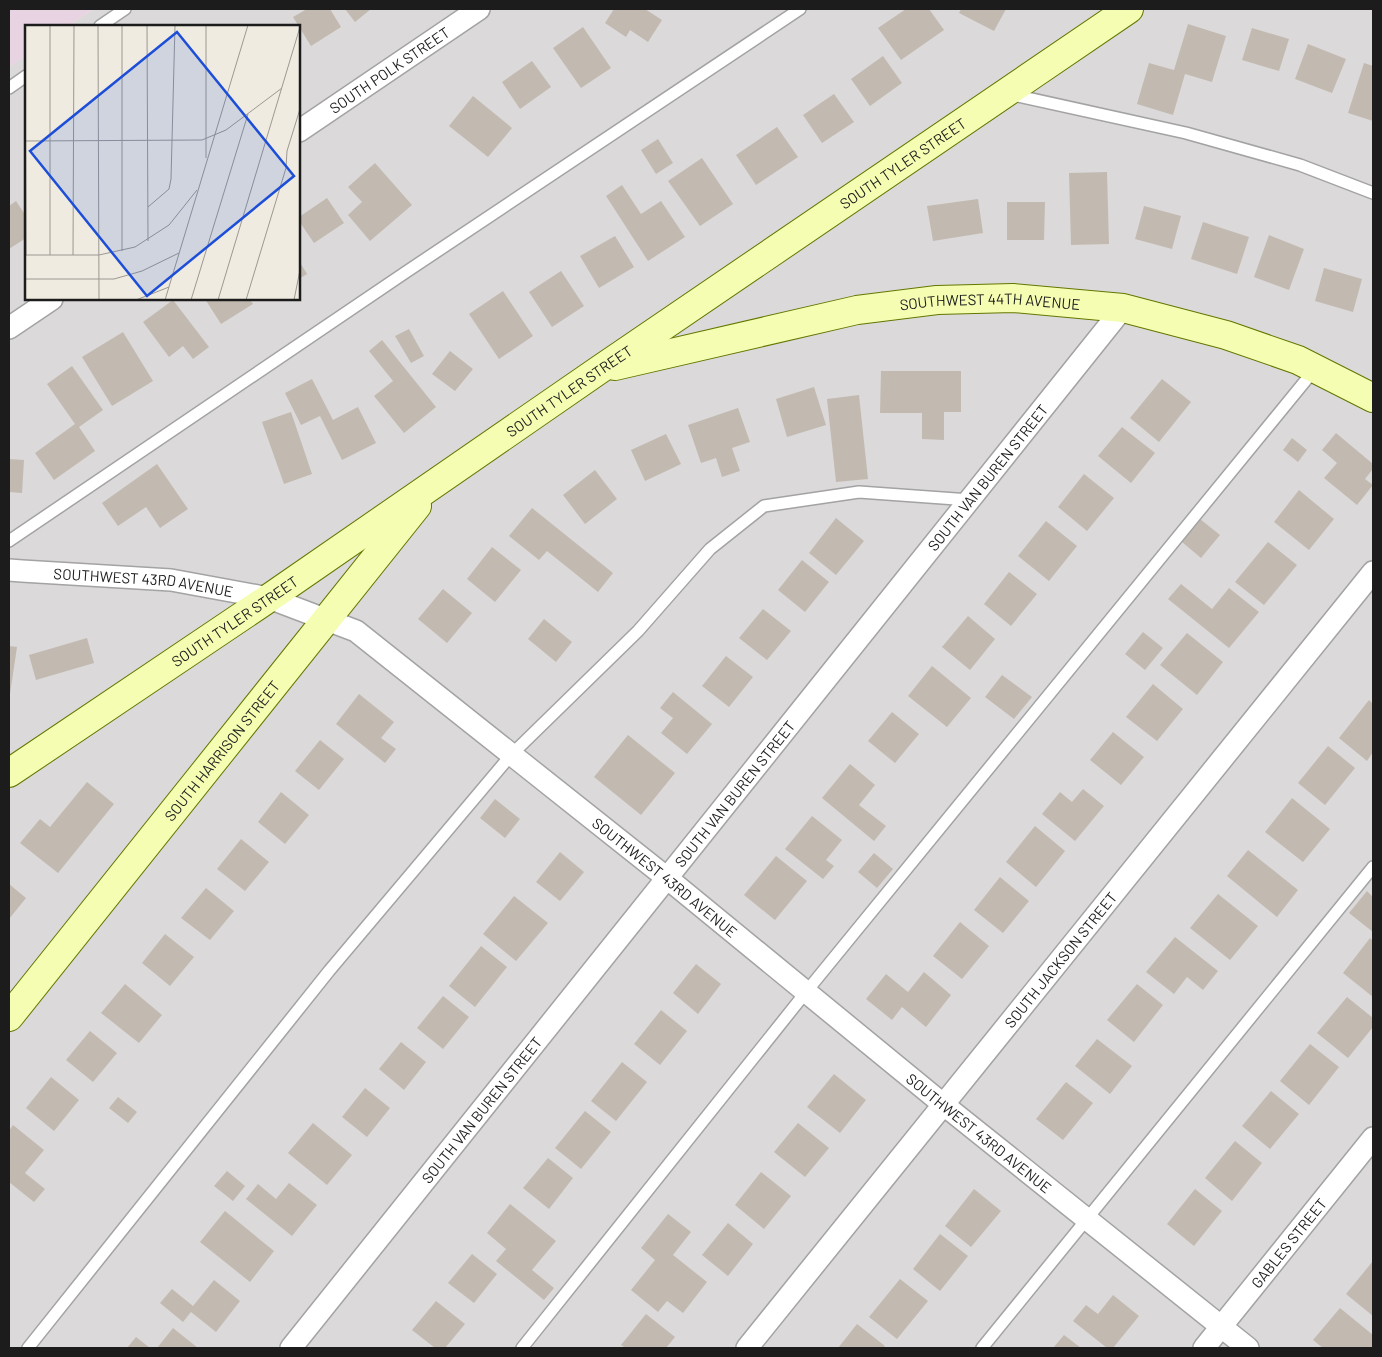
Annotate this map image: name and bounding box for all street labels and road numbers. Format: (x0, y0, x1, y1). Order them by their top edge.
street label: SOUTH POLK STREET (326, 23, 453, 117)
street label: SOUTH TYLER STREET (836, 114, 969, 212)
street label: SOUTHWEST 44TH AVENUE (899, 289, 1081, 314)
street label: SOUTH TYLER STREET (503, 341, 635, 441)
street label: SOUTH VAN BUREN STREET (924, 400, 1052, 554)
street label: SOUTHWEST 43RD AVENUE (53, 564, 235, 600)
street label: SOUTH TYLER STREET (168, 572, 301, 670)
street label: SOUTH HARRISON STREET (160, 677, 283, 824)
street label: SOUTH VAN BUREN STREET (671, 717, 799, 870)
street label: SOUTHWEST 43RD AVENUE (589, 813, 741, 941)
street label: SOUTH JACKSON STREET (1000, 888, 1120, 1031)
street label: SOUTH VAN BUREN STREET (418, 1033, 546, 1187)
street label: SOUTHWEST 43RD AVENUE (903, 1069, 1055, 1196)
street label: GABLES STREET (1247, 1194, 1330, 1291)

